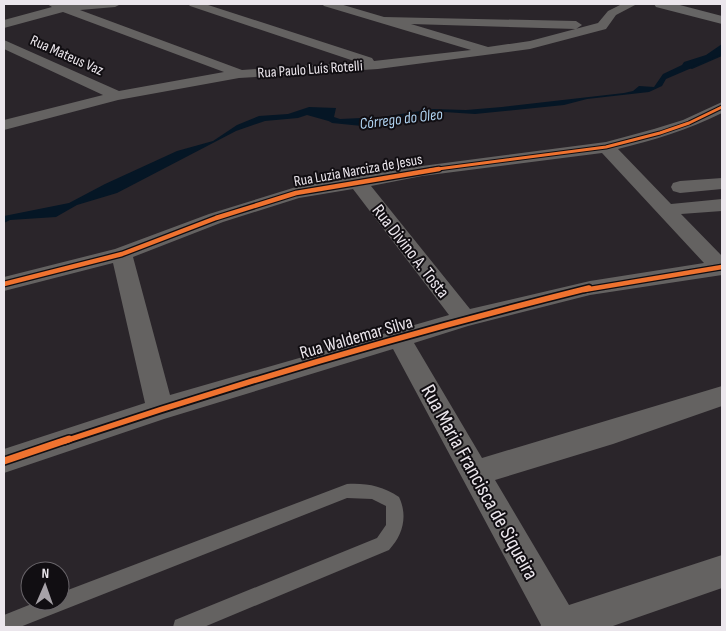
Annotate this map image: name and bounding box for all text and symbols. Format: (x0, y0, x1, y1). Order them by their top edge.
street label: Rua Mateus Vaz (27, 31, 107, 80)
street label: Rua Paulo Luís Rotelli (257, 56, 364, 83)
water label: Córrego do Óleo (359, 105, 444, 134)
street label: Rua Luzia Narciza de Jesus (292, 150, 424, 191)
street label: Rua Divino A. Tosta (368, 200, 454, 302)
street label: Rua Waldemar Silva (297, 311, 415, 364)
street label: Rua Maria Francisca de Siqueira (416, 380, 544, 584)
north arrow (20, 561, 70, 611)
text: N (41, 565, 49, 582)

